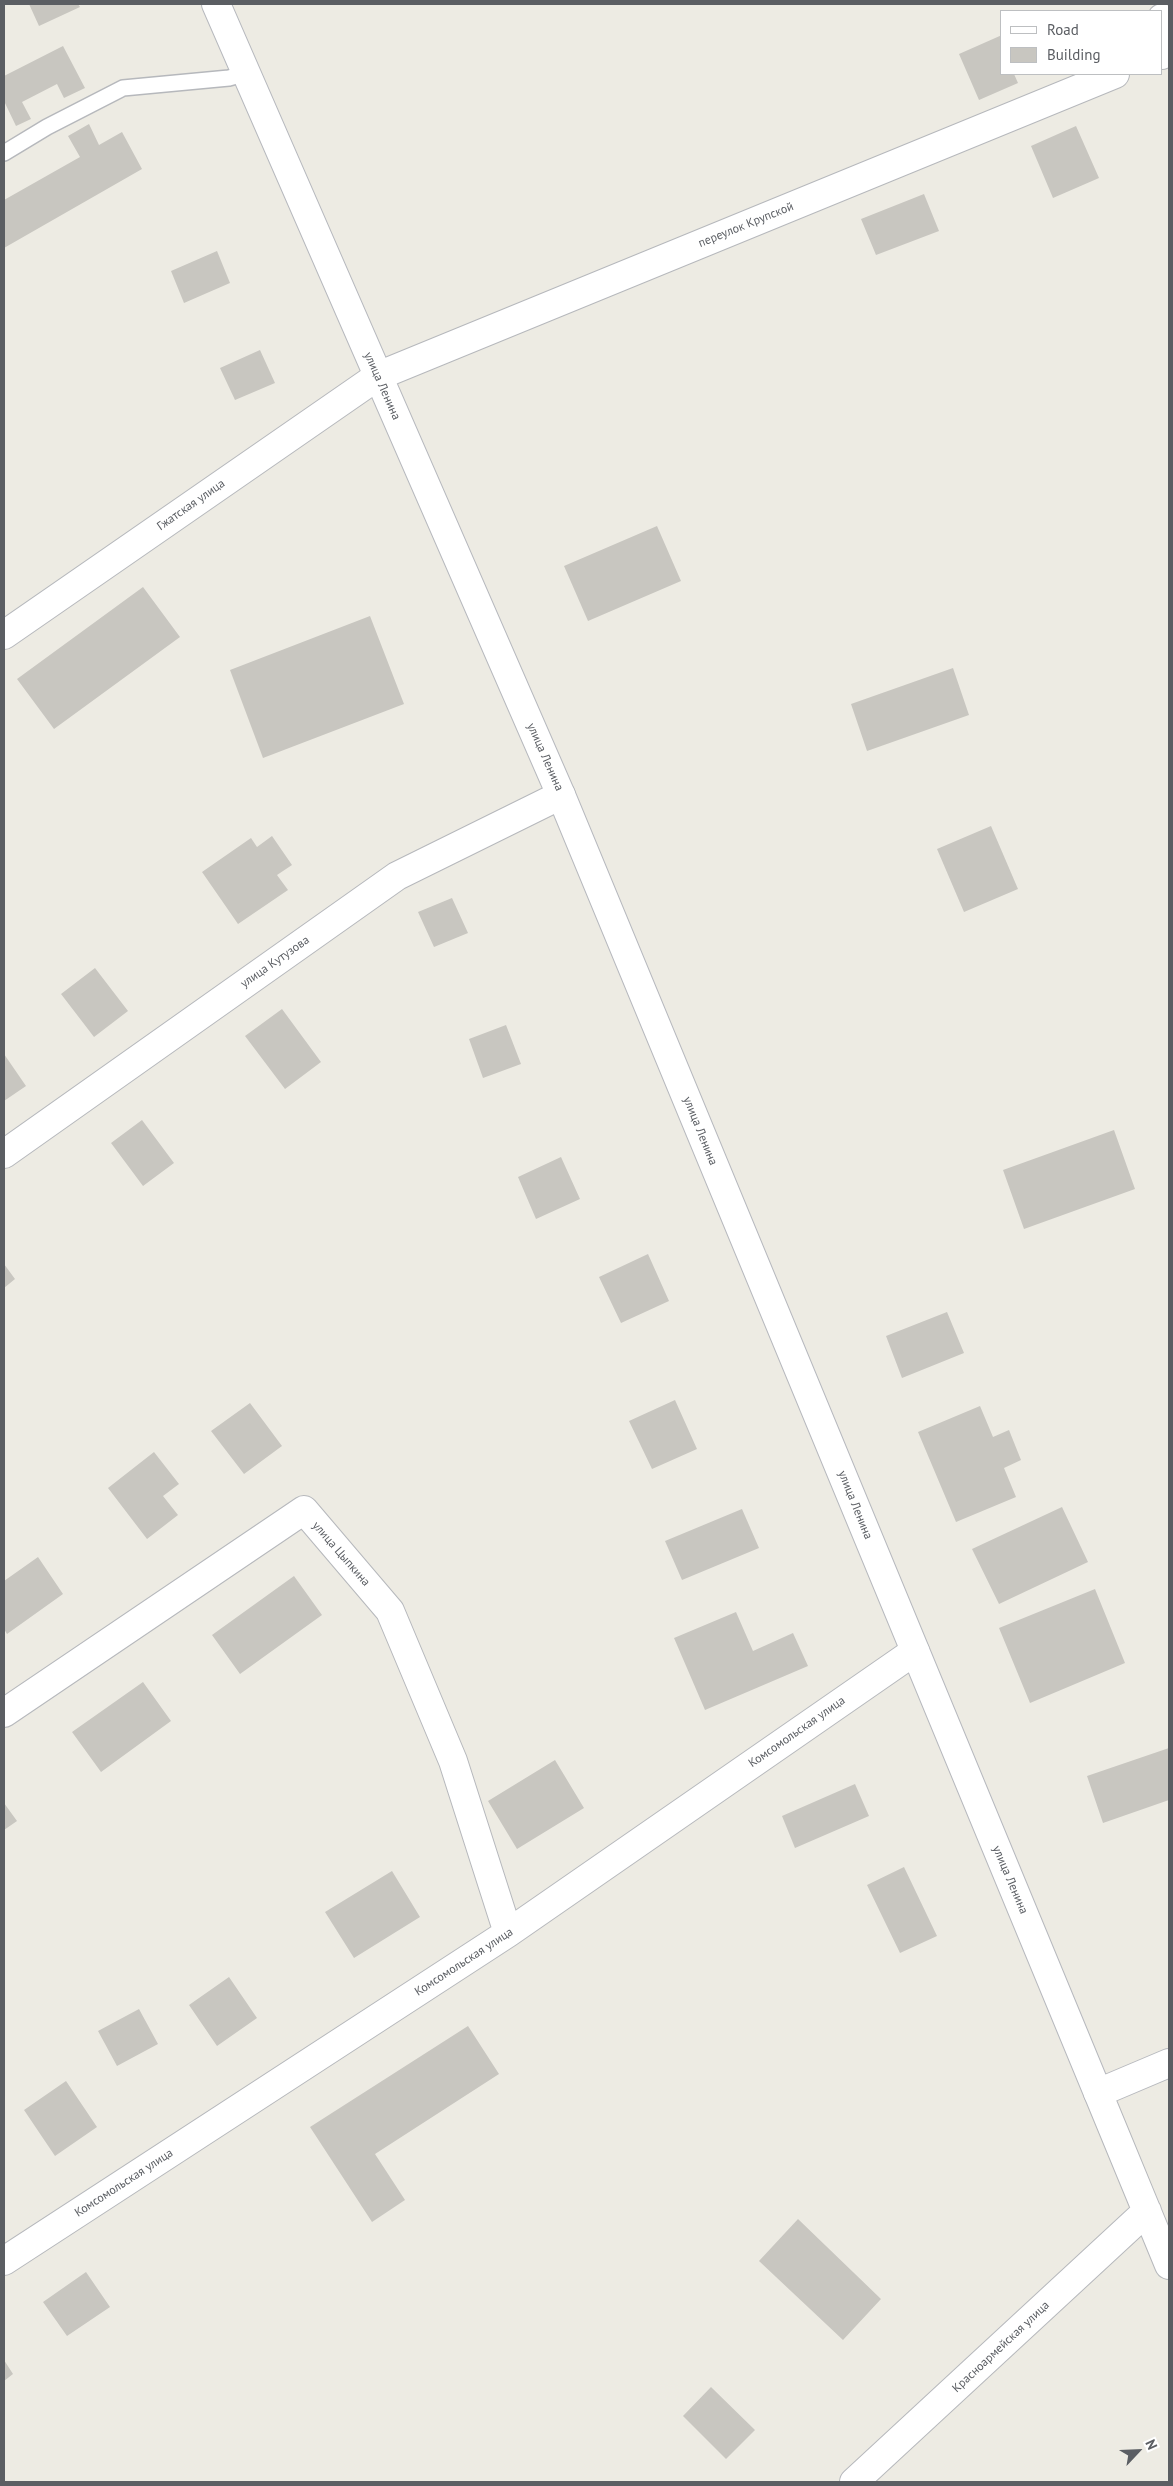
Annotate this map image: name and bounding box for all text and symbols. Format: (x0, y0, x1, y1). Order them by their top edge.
legend (1000, 10, 1163, 75)
text: Road (1047, 20, 1079, 39)
text: Building (1047, 45, 1101, 64)
street label: переулок Крупской (696, 199, 796, 251)
street label: улица Ленина (361, 350, 403, 422)
street label: Гжатская улица (154, 476, 228, 534)
street label: улица Ленина (524, 721, 566, 793)
street label: улица Кутузова (238, 933, 312, 991)
street label: улица Ленина (680, 1095, 720, 1167)
street label: улица Ленина (835, 1469, 875, 1541)
street label: улица Цыпкина (309, 1519, 373, 1589)
street label: Комсомольская улица (746, 1693, 848, 1771)
street label: улица Ленина (989, 1844, 1031, 1916)
street label: Комсомольская улица (412, 1925, 516, 1999)
street label: Комсомольская улица (72, 2146, 176, 2220)
street label: Красноармейская улица (949, 2298, 1053, 2396)
north arrow (1113, 2426, 1163, 2476)
text: N (1141, 2437, 1162, 2453)

